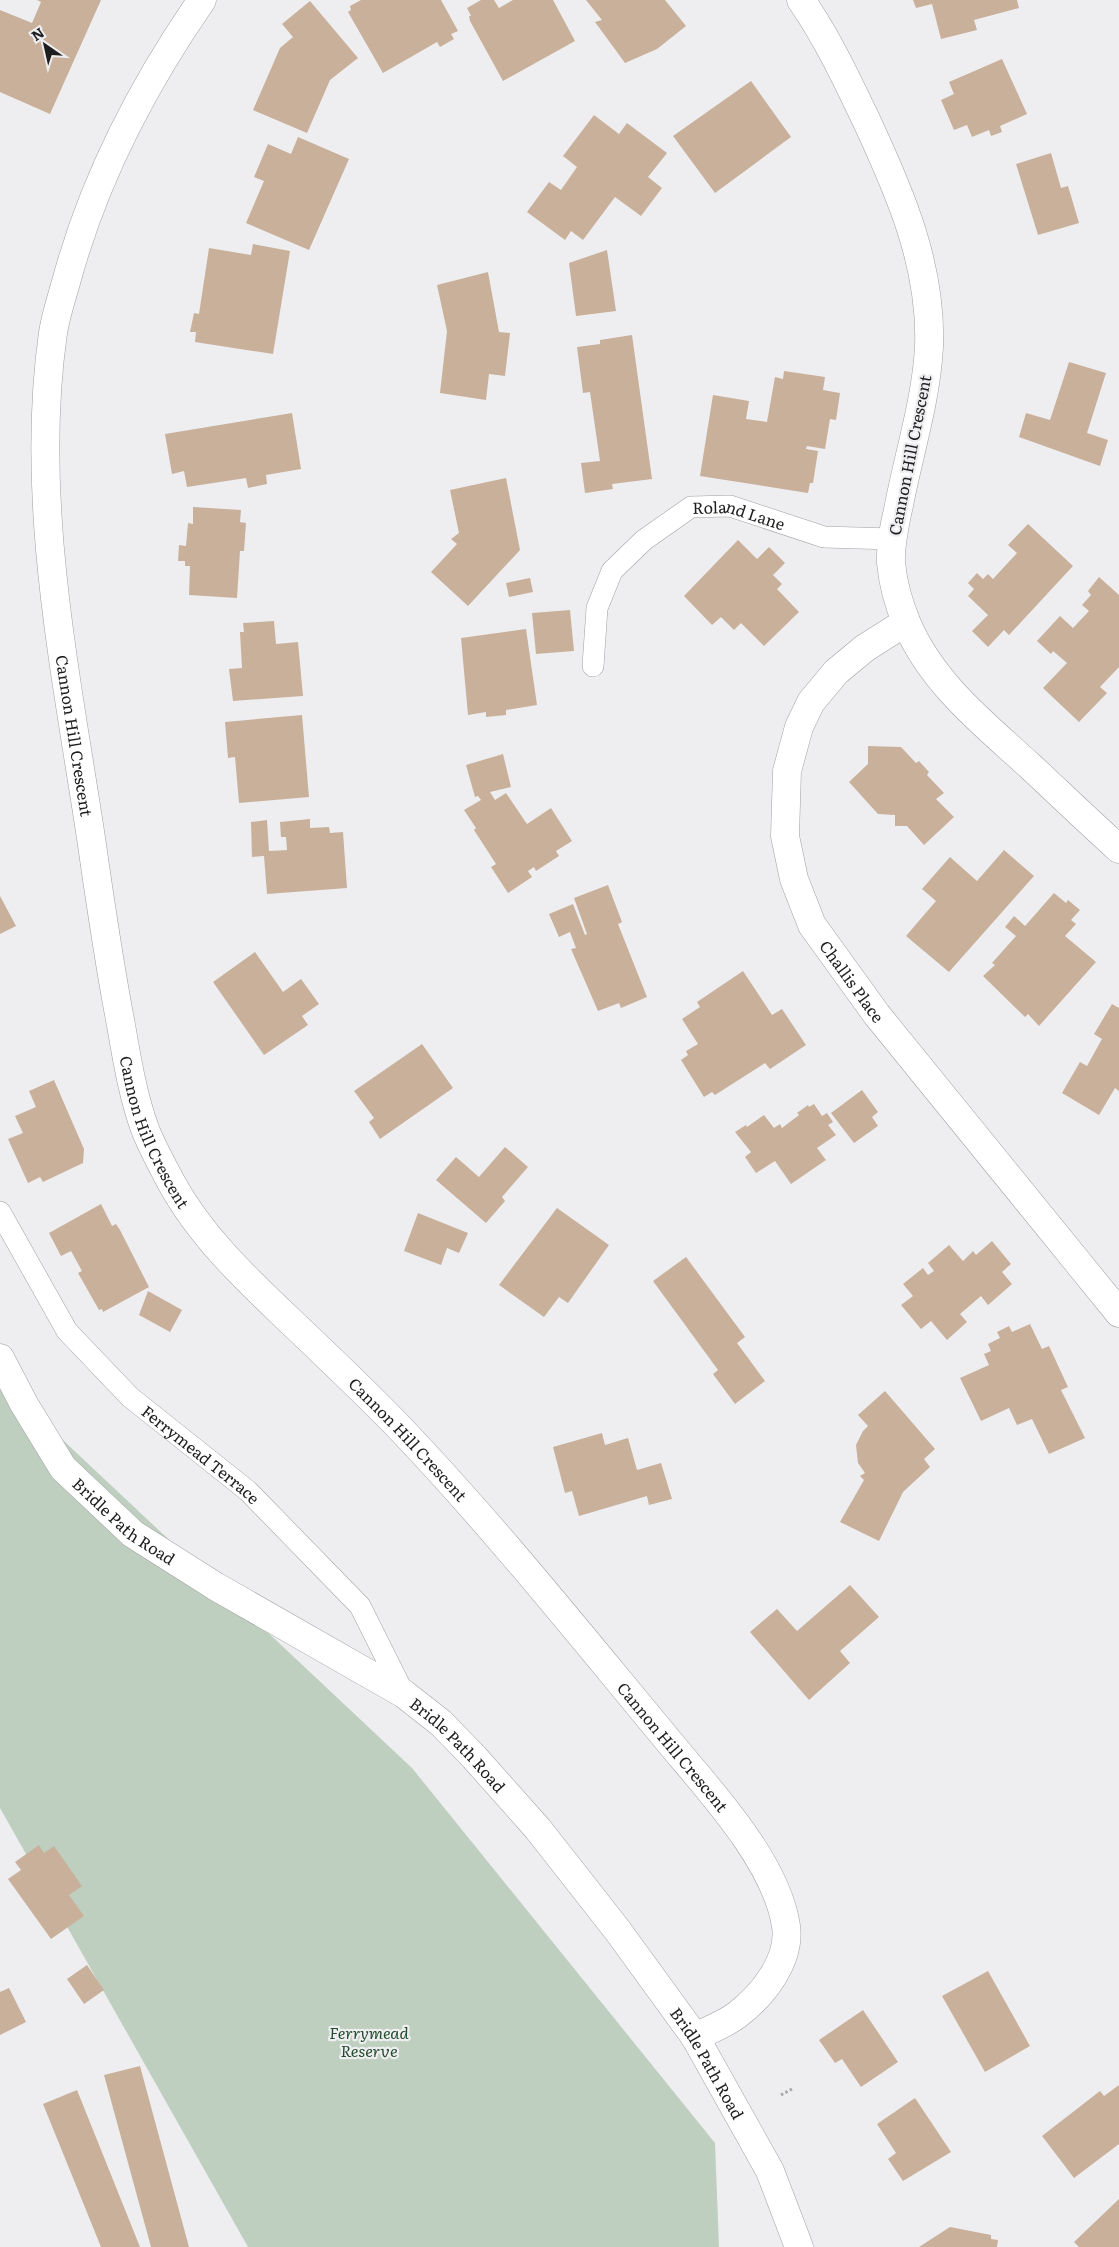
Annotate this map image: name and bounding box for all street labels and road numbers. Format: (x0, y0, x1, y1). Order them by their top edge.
street label: Cannon Hill Crescent (882, 372, 936, 537)
street label: Roland Lane (692, 494, 788, 535)
street label: Cannon Hill Crescent (51, 653, 100, 819)
street label: Challis Place (814, 935, 890, 1027)
street label: Cannon Hill Crescent (115, 1054, 196, 1213)
street label: Cannon Hill Crescent (344, 1372, 474, 1506)
street label: Ferrymead Terrace (137, 1399, 266, 1509)
street label: Bridle Path Road (68, 1471, 180, 1570)
street label: Cannon Hill Crescent (612, 1676, 735, 1817)
street label: Bridle Path Road (405, 1691, 512, 1797)
street label: Bridle Path Road (665, 2002, 751, 2124)

